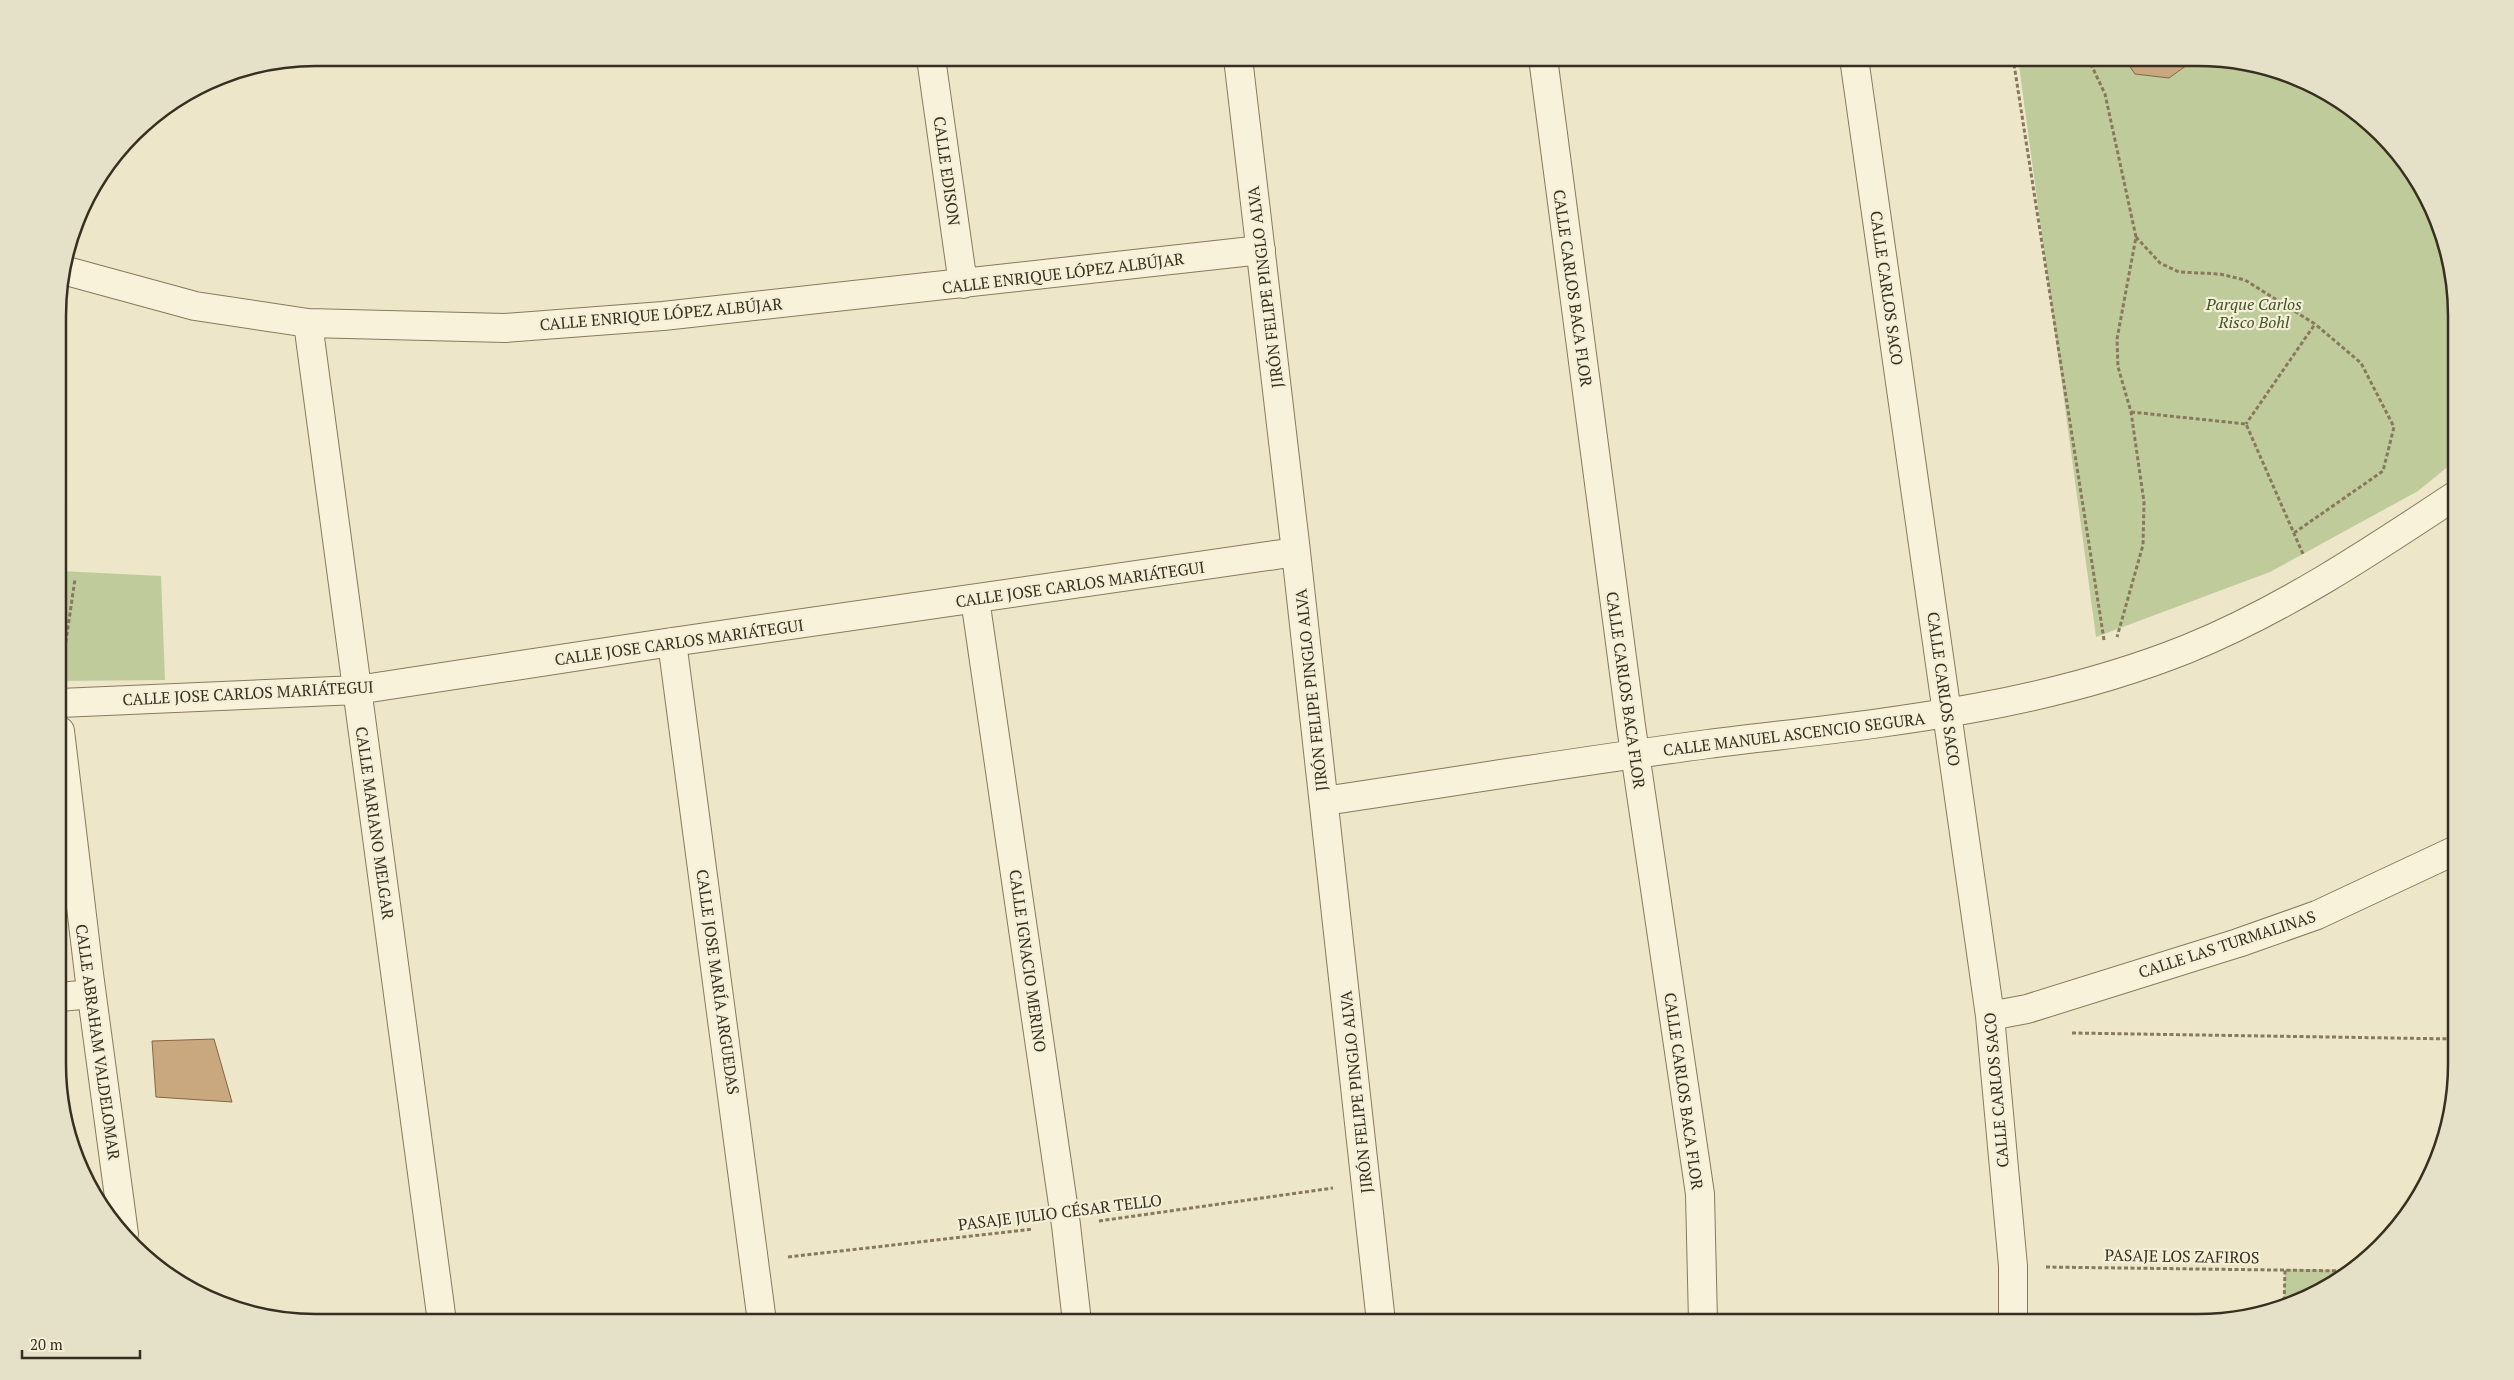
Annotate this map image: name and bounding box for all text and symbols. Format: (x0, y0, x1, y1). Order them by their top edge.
street label: CALLE EDISON (928, 115, 966, 227)
street label: JIRÓN FELIPE PINGLO ALVA (1242, 185, 1288, 389)
street label: CALLE CARLOS BACA FLOR (1548, 188, 1598, 389)
street label: CALLE CARLOS SACO (1865, 209, 1909, 367)
street label: CALLE ENRIQUE LÓPEZ ALBÚJAR (941, 247, 1186, 299)
street label: CALLE ENRIQUE LÓPEZ ALBÚJAR (539, 292, 784, 336)
park label: Parque Carlos Risco Bohl (2205, 293, 2302, 333)
street label: CALLE JOSE CARLOS MARIÁTEGUI (954, 556, 1206, 612)
street label: JIRÓN FELIPE PINGLO ALVA (1289, 588, 1333, 792)
street label: CALLE CARLOS BACA FLOR (1601, 590, 1651, 791)
street label: CALLE CARLOS SACO (1922, 610, 1966, 768)
street label: CALLE JOSE CARLOS MARIÁTEGUI (553, 614, 805, 670)
street label: CALLE JOSE CARLOS MARIÁTEGUI (122, 675, 374, 711)
street label: CALLE MANUEL ASCENCIO SEGURA (1662, 707, 1926, 761)
street label: CALLE MARIANO MELGAR (351, 725, 400, 922)
street label: CALLE JOSE MARÍA ARGUEDAS (691, 868, 745, 1096)
street label: CALLE IGNACIO MERINO (1004, 868, 1052, 1054)
street label: CALLE LAS TURMALINAS (2136, 905, 2318, 983)
street label: CALLE ABRAHAM VALDELOMAR (71, 923, 126, 1162)
street label: JIRÓN FELIPE PINGLO ALVA (1334, 990, 1378, 1194)
street label: CALLE CARLOS BACA FLOR (1659, 991, 1709, 1192)
street label: CALLE CARLOS SACO (1978, 1011, 2014, 1169)
street label: PASAJE JULIO CÉSAR TELLO (957, 1189, 1163, 1235)
street label: PASAJE LOS ZAFIROS (2104, 1244, 2260, 1268)
scale bar (22, 1328, 140, 1360)
text: 20 m (30, 1334, 63, 1354)

